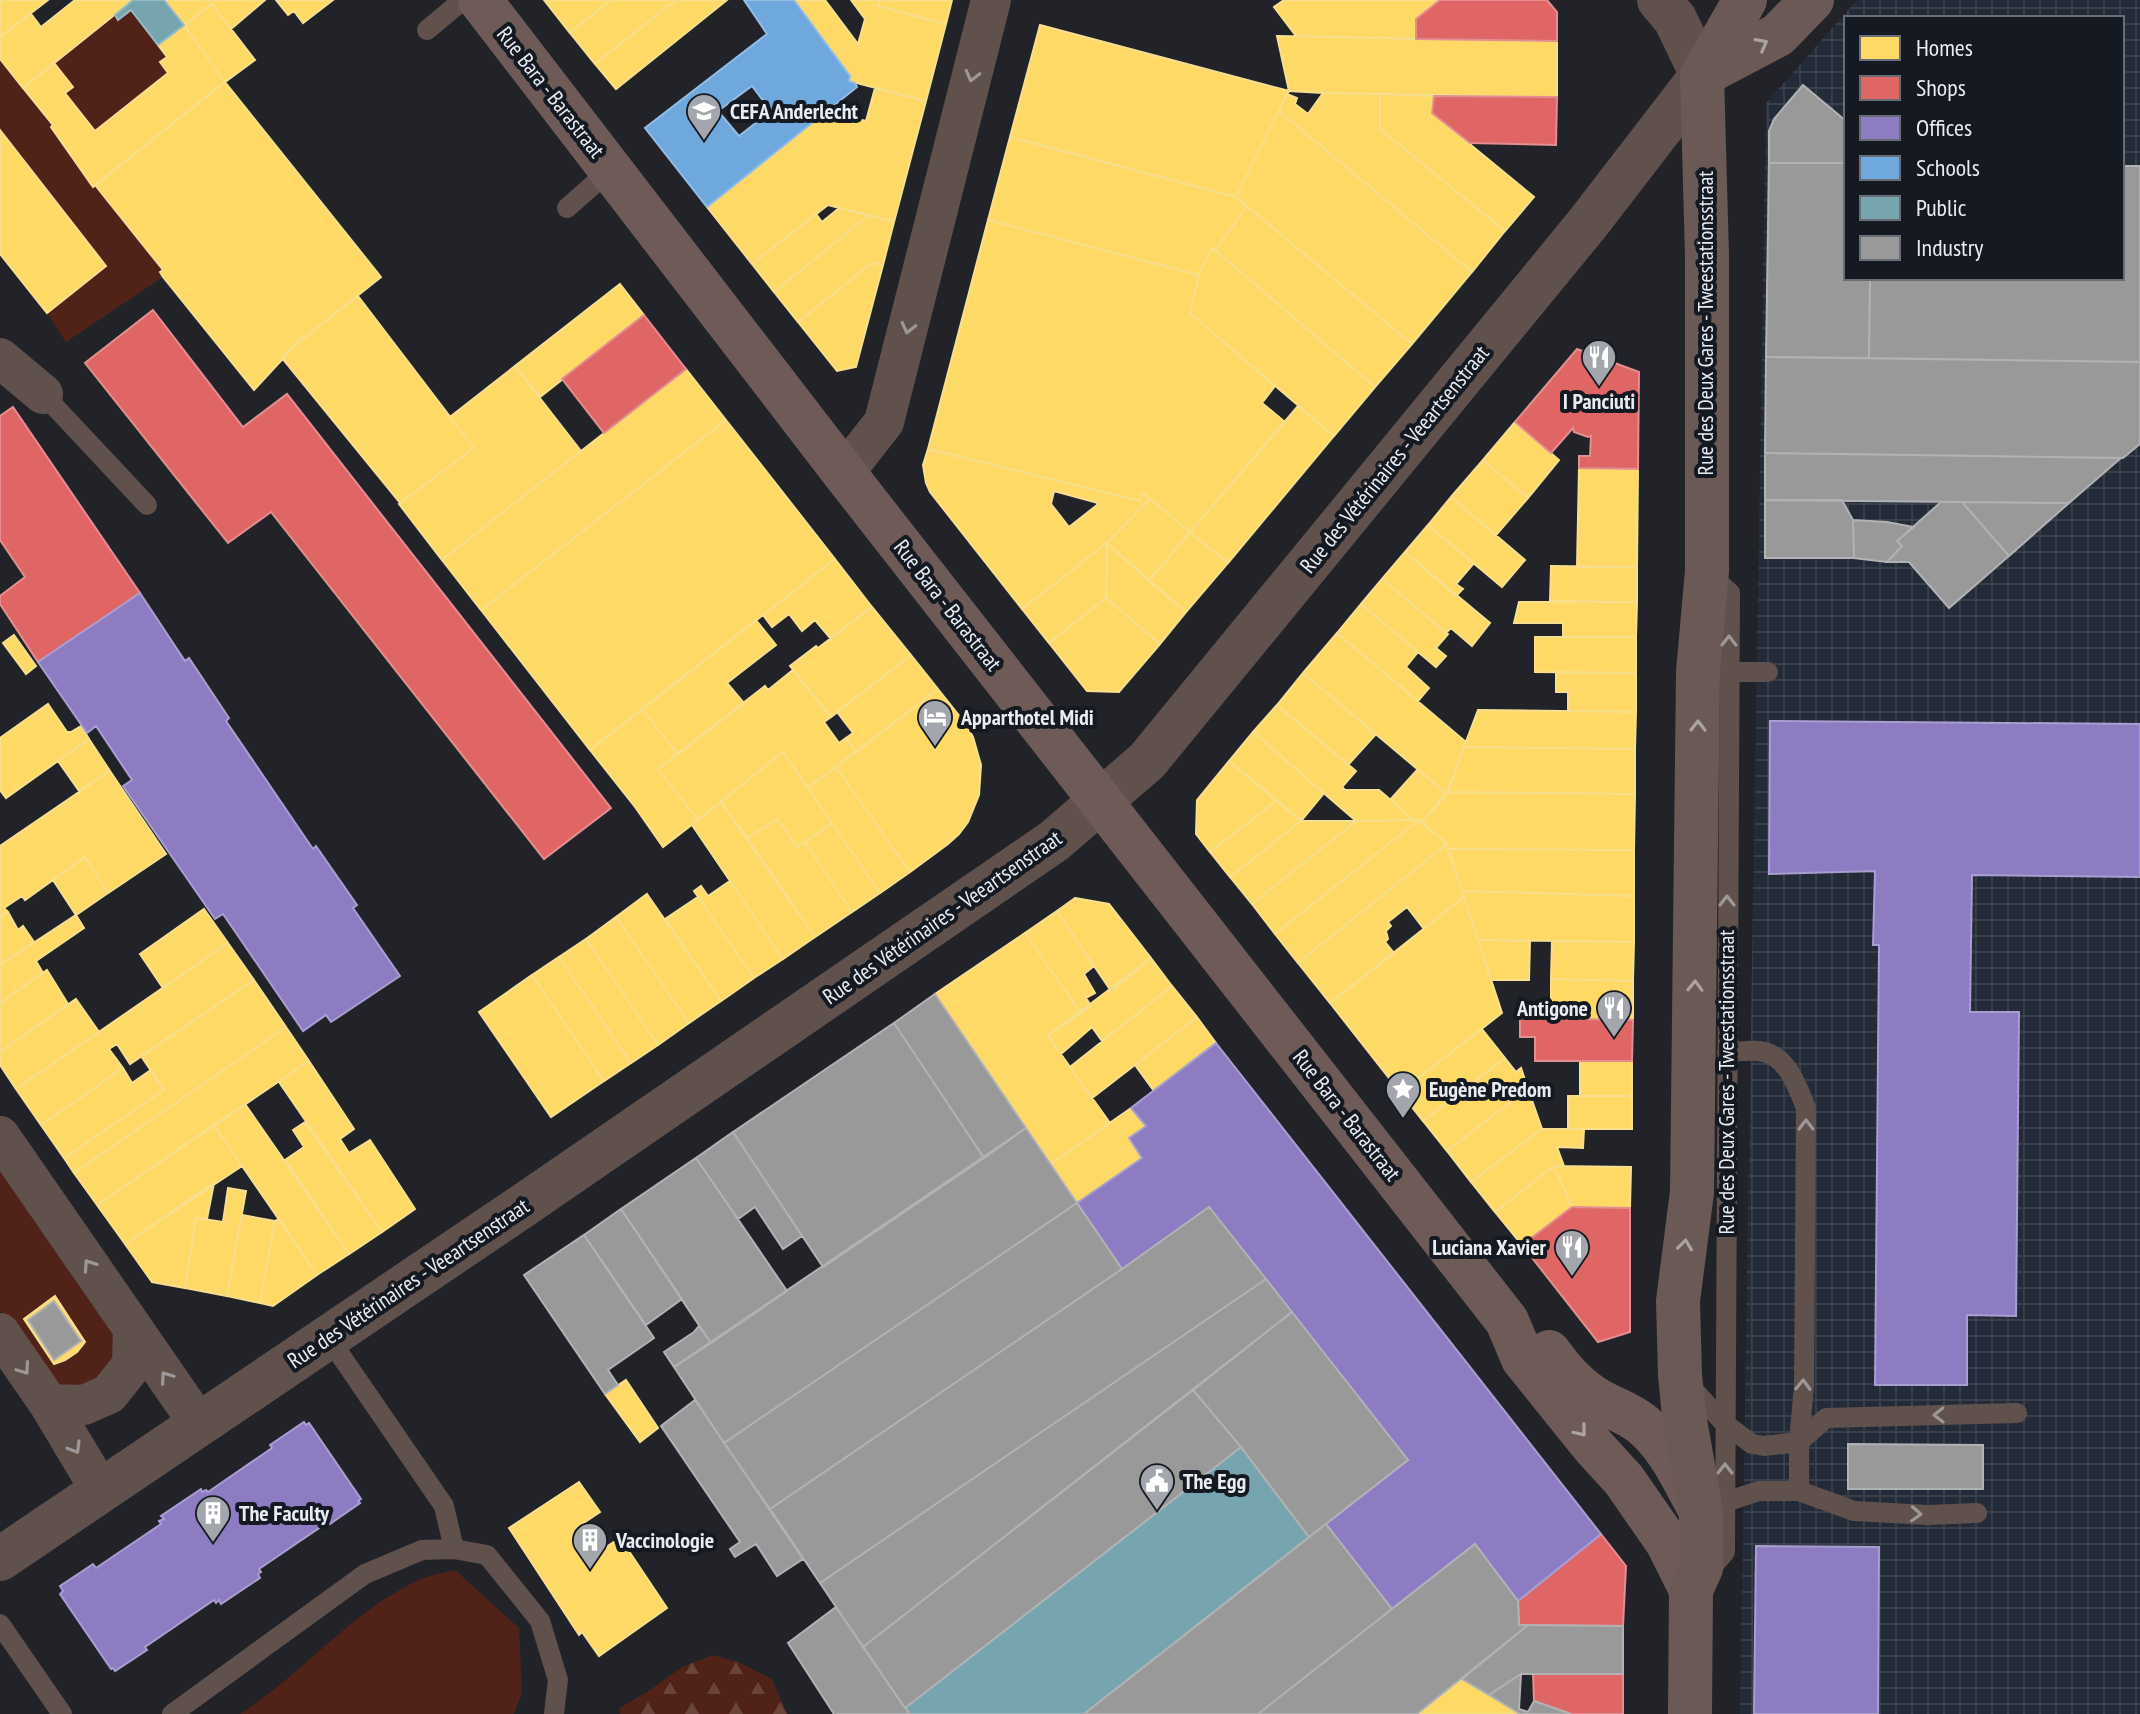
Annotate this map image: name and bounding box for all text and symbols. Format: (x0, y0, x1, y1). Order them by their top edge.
legend (1844, 16, 2124, 280)
street label: Rue Bara - Barastraat (491, 21, 611, 163)
text: Homes (1916, 32, 1973, 63)
one-way arrow (1753, 38, 1768, 53)
one-way arrow (965, 68, 982, 82)
text: Shops (1916, 72, 1966, 103)
school or university icon: CEFA Anderlecht (685, 92, 723, 142)
place label: CEFA Anderlecht (730, 97, 859, 125)
text: Offices (1916, 112, 1972, 143)
text: Schools (1916, 152, 1980, 183)
street label: Rue des Deux Gares - Tweestationsstraat (1691, 171, 1719, 475)
text: Public (1916, 192, 1967, 223)
text: Industry (1916, 232, 1983, 263)
one-way arrow (901, 320, 918, 334)
restaurant icon: I Panciuti (1580, 338, 1618, 388)
street label: Rue des Vétérinaires - Veeartsenstraat (1293, 339, 1495, 579)
place label: I Panciuti (1563, 387, 1635, 415)
street label: Rue Bara - Barastraat (888, 534, 1008, 676)
one-way arrow (1720, 634, 1738, 647)
hotel icon: Apparthotel Midi (916, 698, 954, 748)
place label: Apparthotel Midi (960, 703, 1094, 731)
one-way arrow (1689, 719, 1706, 732)
street label: Rue des Vétérinaires - Veeartsenstraat (817, 824, 1067, 1010)
one-way arrow (1718, 894, 1736, 907)
street label: Rue des Deux Gares - Tweestationsstraat (1712, 930, 1740, 1234)
one-way arrow (1686, 979, 1703, 992)
restaurant icon: Antigone (1595, 989, 1633, 1039)
place label: Antigone (1516, 994, 1588, 1022)
street label: Rue Bara - Barastraat (1287, 1044, 1407, 1186)
place icon: Eugène Predom (1384, 1070, 1422, 1120)
place label: Eugène Predom (1429, 1075, 1551, 1103)
one-way arrow (1797, 1118, 1815, 1131)
street label: Rue des Vétérinaires - Veeartsenstraat (282, 1192, 534, 1374)
restaurant icon: Luciana Xavier (1553, 1228, 1591, 1278)
place label: Luciana Xavier (1432, 1233, 1547, 1261)
one-way arrow (1677, 1238, 1694, 1251)
one-way arrow (83, 1259, 98, 1273)
one-way arrow (14, 1360, 29, 1374)
one-way arrow (161, 1371, 176, 1385)
one-way arrow (1795, 1378, 1812, 1391)
one-way arrow (1932, 1406, 1945, 1423)
one-way arrow (1571, 1422, 1586, 1436)
one-way arrow (65, 1439, 81, 1454)
public building icon: The Egg (1138, 1462, 1176, 1512)
one-way arrow (1716, 1462, 1734, 1475)
place label: The Egg (1183, 1467, 1246, 1495)
building icon: The Faculty (194, 1494, 232, 1544)
place label: The Faculty (239, 1499, 330, 1527)
one-way arrow (1910, 1505, 1923, 1522)
building icon: Vaccinologie (571, 1521, 609, 1571)
place label: Vaccinologie (615, 1526, 714, 1554)

